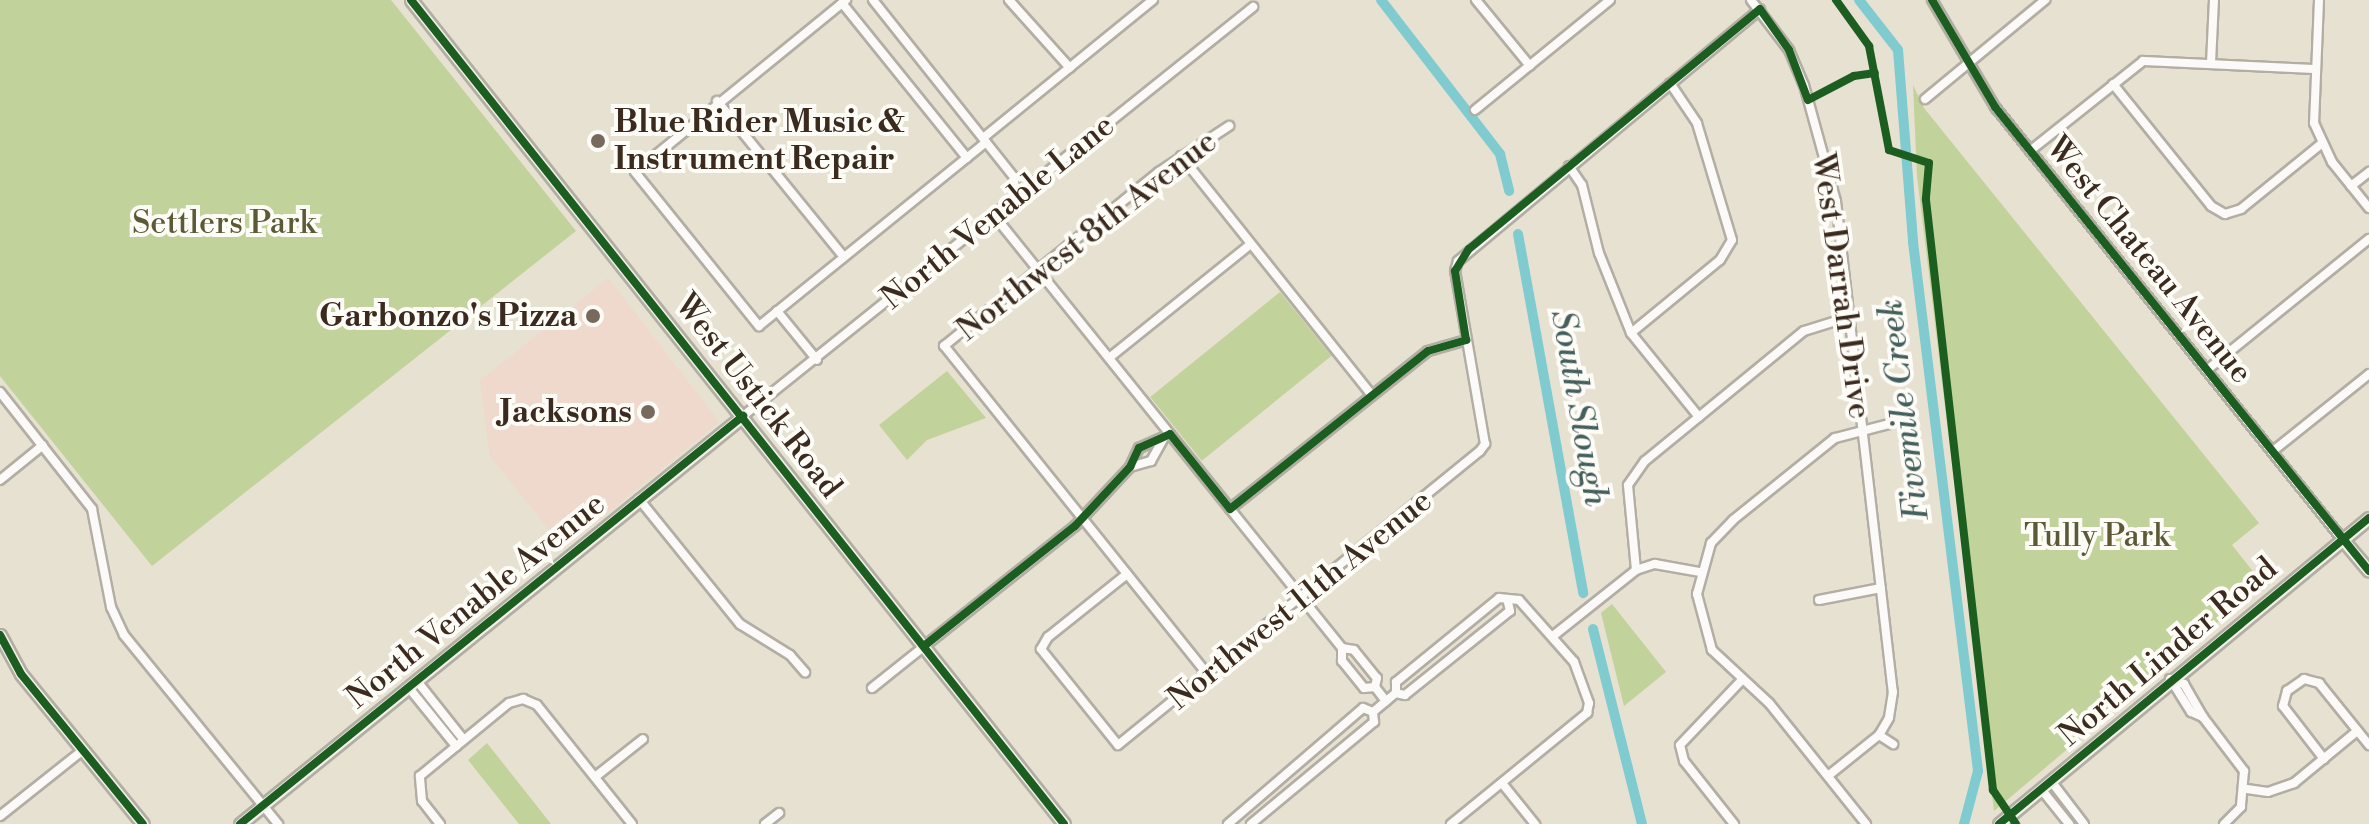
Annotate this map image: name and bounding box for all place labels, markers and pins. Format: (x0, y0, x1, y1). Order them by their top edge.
place label: Blue Rider Music & Instrument Repair (614, 104, 905, 179)
marker: Blue Rider Music & Instrument Repair (589, 132, 607, 150)
place label: Garbonzo's Pizza (319, 297, 577, 335)
marker: Garbonzo's Pizza (584, 307, 602, 325)
place label: Jacksons (500, 393, 632, 431)
marker: Jacksons (639, 403, 657, 421)

